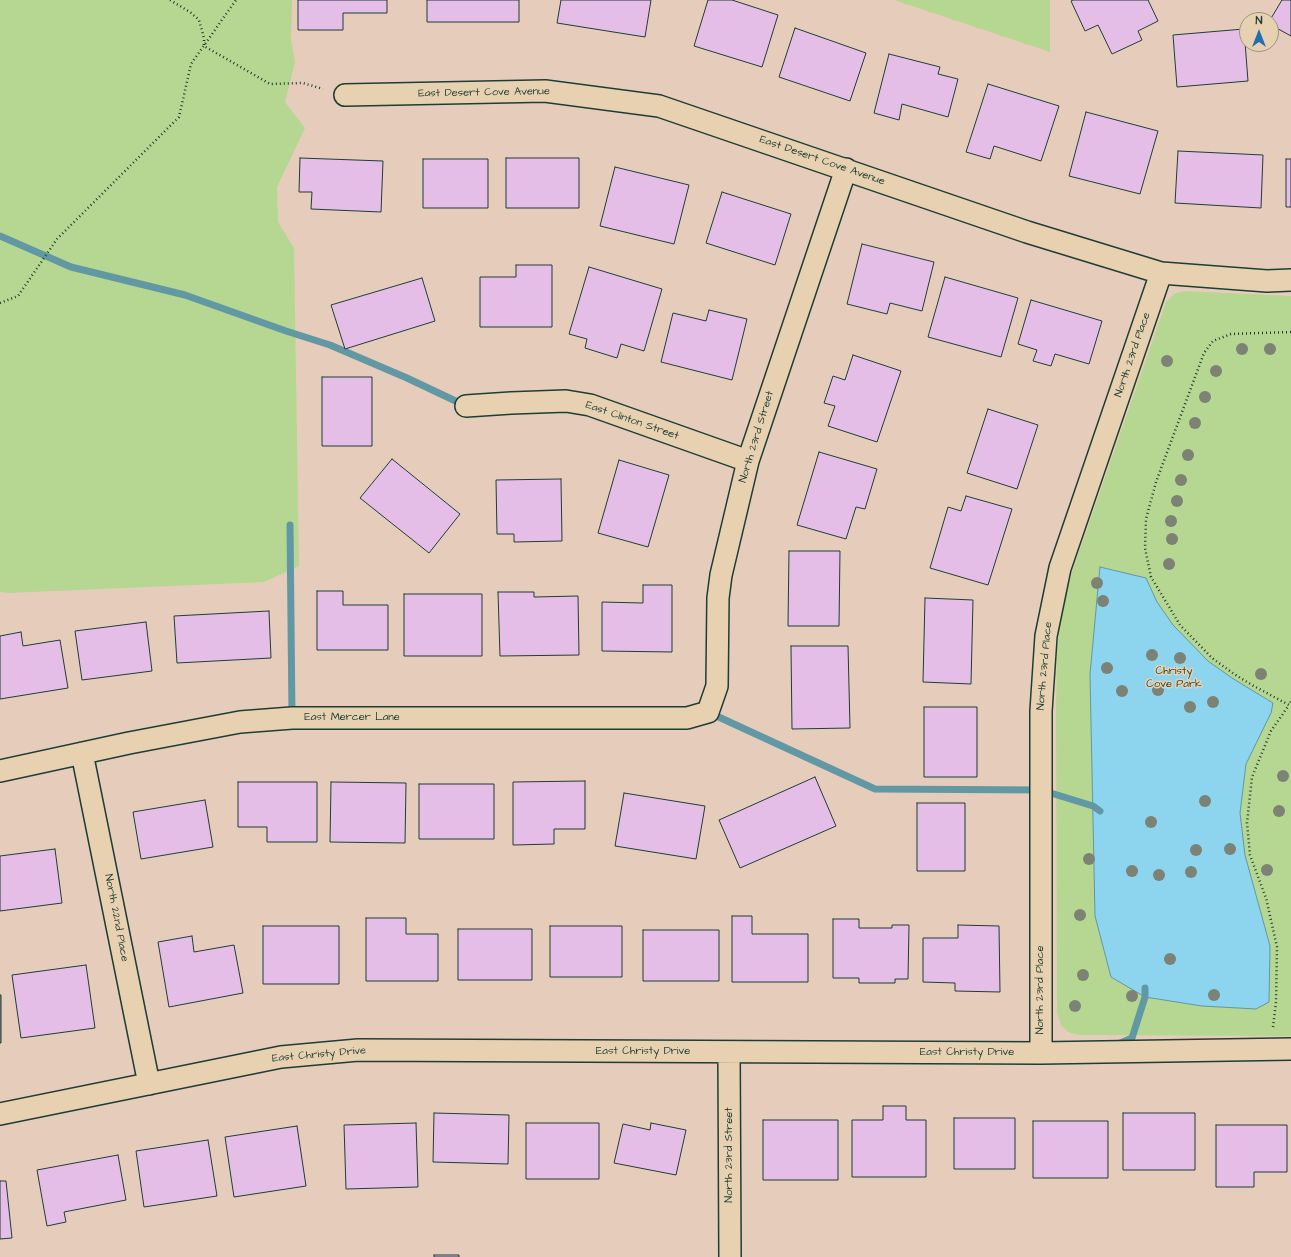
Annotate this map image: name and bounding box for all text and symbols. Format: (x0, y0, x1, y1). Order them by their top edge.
north arrow (1239, 12, 1279, 52)
text: N (1256, 13, 1262, 28)
street label: East Desert Cove Avenue (418, 85, 550, 101)
street label: East Desert Cove Avenue (758, 133, 886, 189)
street label: North 23rd Place (1112, 311, 1154, 399)
street label: North 23rd Street (737, 389, 777, 485)
street label: East Clinton Street (584, 399, 680, 443)
street label: North 23rd Place (1035, 621, 1055, 711)
park label: Christy Cove Park (1146, 665, 1202, 691)
street label: East Mercer Lane (304, 711, 400, 725)
street label: North 22nd Place (101, 873, 131, 963)
street label: North 23rd Place (1034, 946, 1048, 1034)
street label: East Christy Drive (271, 1044, 367, 1066)
street label: East Christy Drive (596, 1045, 690, 1059)
street label: East Christy Drive (920, 1046, 1014, 1060)
street label: North 23rd Street (723, 1107, 737, 1203)

